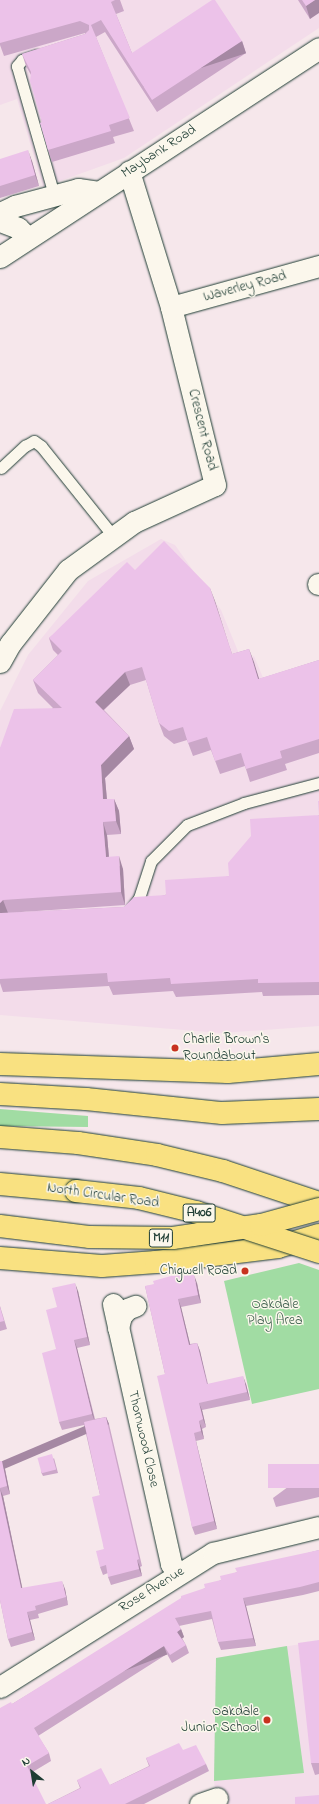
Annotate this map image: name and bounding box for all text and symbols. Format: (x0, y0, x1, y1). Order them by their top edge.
street label: Maybank Road (118, 122, 200, 182)
street label: Waverley Road (202, 268, 288, 306)
street label: Crescent Road (184, 387, 220, 473)
place label: Charlie Brown's Roundabout (183, 1032, 270, 1064)
marker: Charlie Brown's Roundabout (170, 1043, 180, 1053)
street label: North Circular Road (46, 1180, 160, 1212)
road number: A406 (182, 1202, 216, 1224)
road number: M11 (148, 1227, 174, 1249)
place label: Chigwell Road (160, 1263, 237, 1279)
marker: Chigwell Road (240, 1266, 250, 1276)
park label: Oakdale Play Area (247, 1297, 303, 1330)
street label: Thornwood Close (124, 1389, 162, 1489)
street label: Rose Avenue (116, 1563, 188, 1617)
place label: Oakdale Junior School (181, 1704, 259, 1736)
marker: Oakdale Junior School (262, 1715, 272, 1725)
north arrow (12, 1752, 52, 1792)
text: N (19, 1753, 33, 1770)

